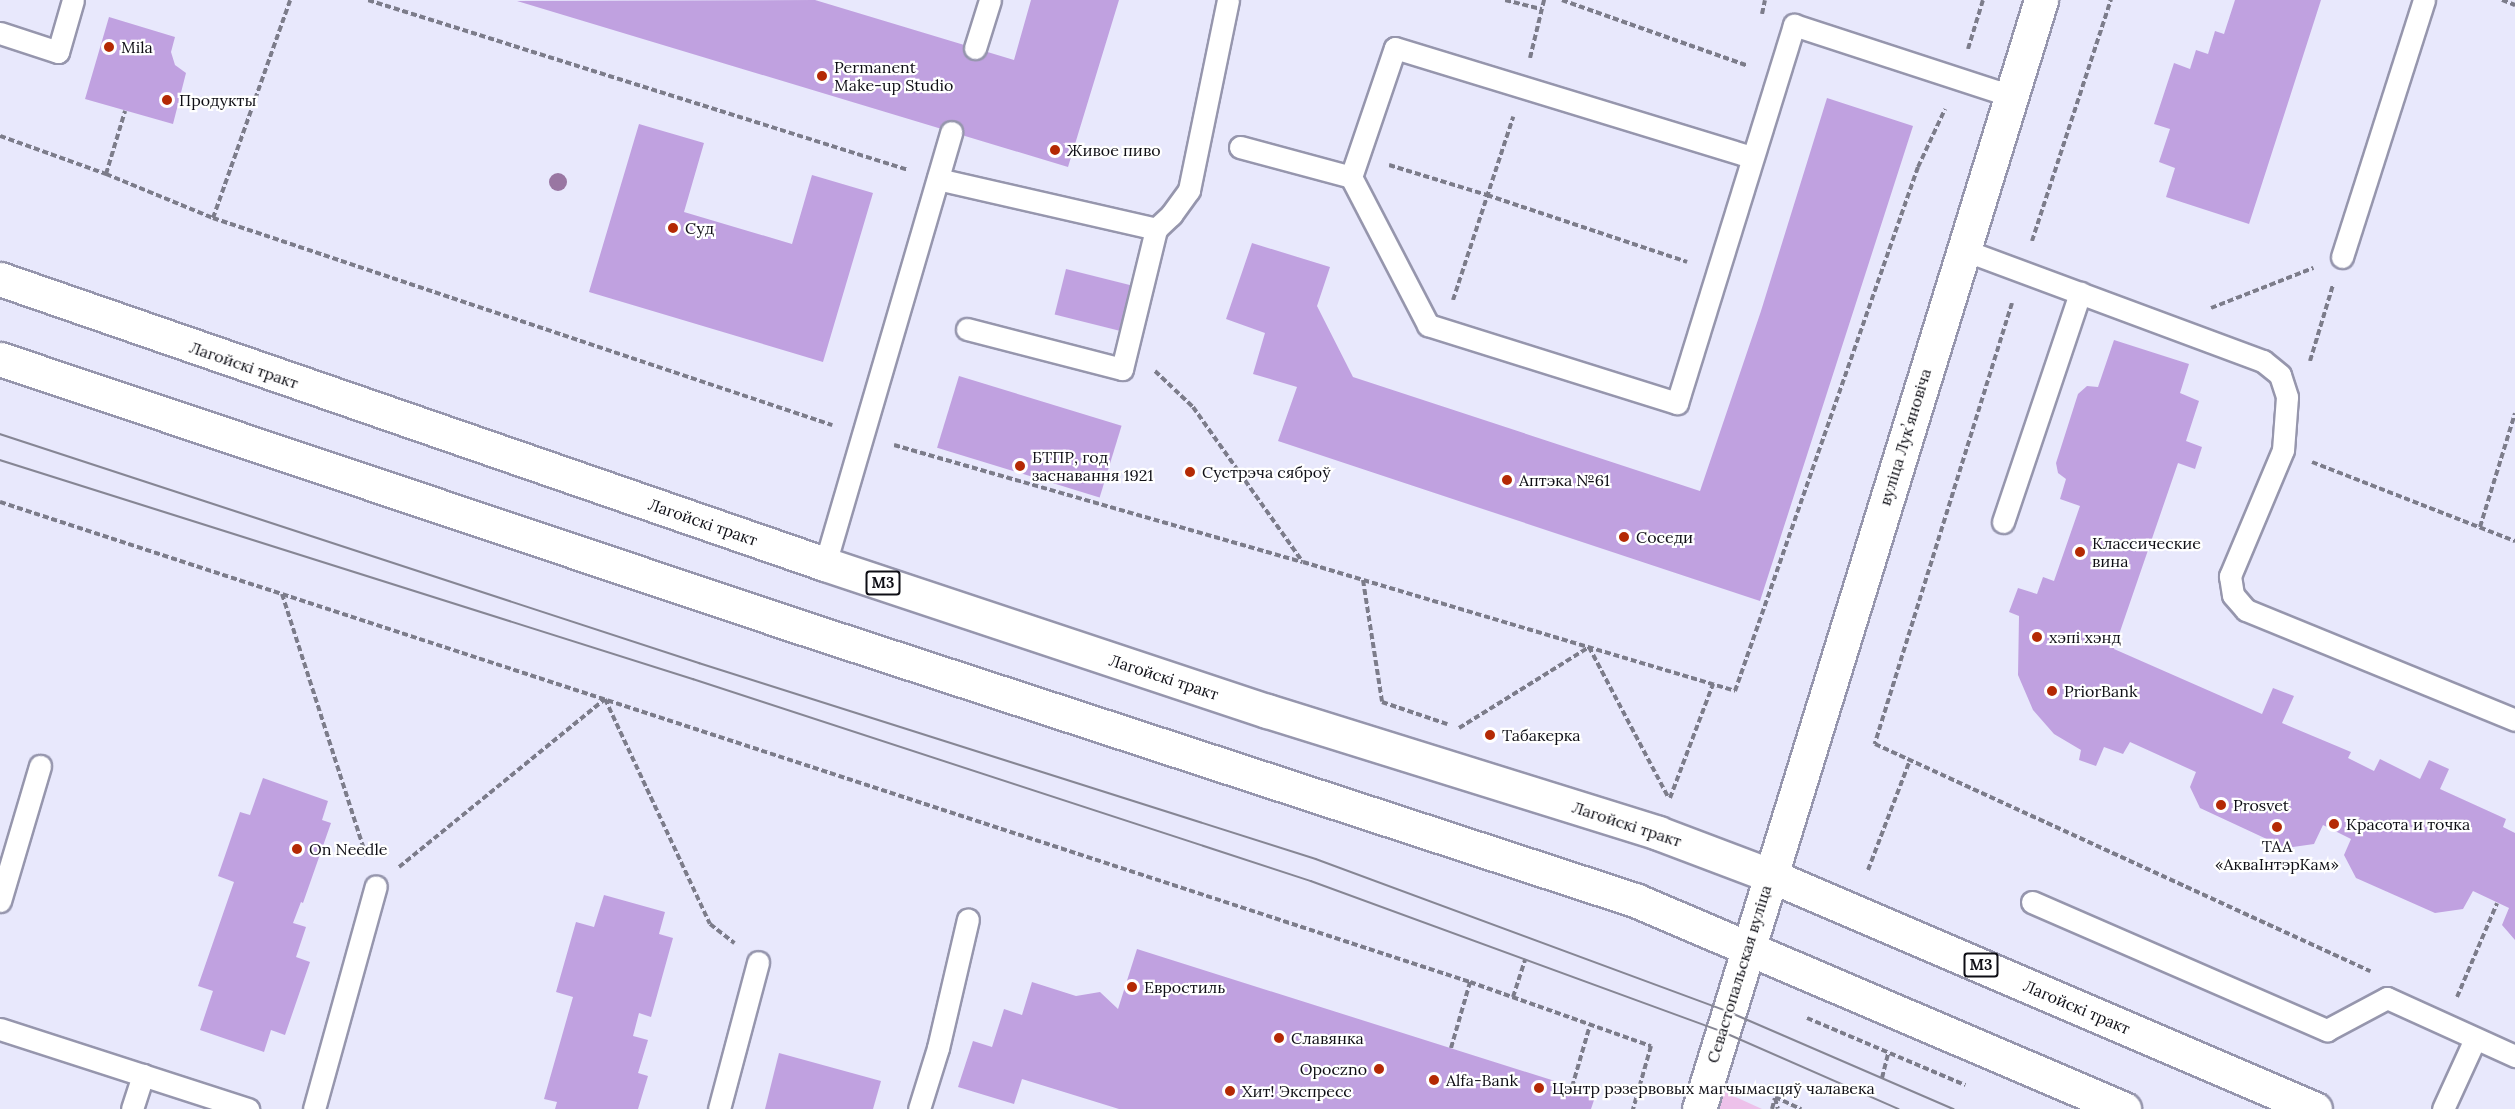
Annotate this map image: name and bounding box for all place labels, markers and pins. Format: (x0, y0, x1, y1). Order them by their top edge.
place label: Mila (121, 37, 153, 57)
marker: Mila (102, 40, 116, 54)
place label: Permanent Make-up Studio (834, 57, 953, 95)
marker: Permanent Make-up Studio (815, 69, 829, 83)
place label: Продукты (179, 90, 256, 110)
marker: Продукты (160, 93, 174, 107)
place label: Живое пиво (1067, 140, 1161, 160)
marker: Живое пиво (1048, 143, 1062, 157)
place label: Суд (685, 218, 714, 238)
marker: Суд (666, 221, 680, 235)
place label: БТПР, год заснавання 1921 (1032, 447, 1153, 485)
marker: БТПР, год заснавання 1921 (1013, 459, 1027, 473)
place label: Сустрэча сяброў (1202, 462, 1331, 482)
marker: Сустрэча сяброў (1183, 465, 1197, 479)
place label: Аптэка №61 (1519, 470, 1610, 490)
marker: Аптэка №61 (1500, 473, 1514, 487)
place label: Соседи (1636, 527, 1693, 547)
marker: Соседи (1617, 530, 1631, 544)
place label: Классические вина (2092, 533, 2201, 571)
marker: Классические вина (2073, 545, 2087, 559)
place label: хэпі хэнд (2049, 627, 2121, 647)
marker: хэпі хэнд (2030, 630, 2044, 644)
place label: PriorBank (2064, 681, 2138, 701)
marker: PriorBank (2045, 684, 2059, 698)
place label: Табакерка (1502, 725, 1581, 745)
marker: Табакерка (1483, 728, 1497, 742)
place label: Prosvet (2233, 795, 2289, 815)
marker: Prosvet (2214, 798, 2228, 812)
place label: Красота и точка (2346, 814, 2470, 834)
marker: Красота и точка (2327, 817, 2341, 831)
marker: ТАА «АкваІнтэрКам» (2270, 820, 2284, 834)
place label: ТАА «АкваІнтэрКам» (2215, 836, 2339, 874)
place label: On Needle (309, 839, 387, 859)
marker: On Needle (290, 842, 304, 856)
place label: Евростиль (1144, 977, 1225, 997)
marker: Евростиль (1125, 980, 1139, 994)
place label: Славянка (1291, 1028, 1364, 1048)
marker: Славянка (1272, 1031, 1286, 1045)
place label: Opoczno (1300, 1059, 1367, 1079)
marker: Opoczno (1372, 1062, 1386, 1076)
place label: Alfa-Bank (1446, 1070, 1518, 1090)
marker: Alfa-Bank (1427, 1073, 1441, 1087)
place label: Цэнтр рэзервовых магчымасцяў чалавека (1552, 1078, 1875, 1098)
marker: Цэнтр рэзервовых магчымасцяў чалавека (1530, 1079, 1548, 1097)
place label: Хит! Экспресс (1242, 1081, 1352, 1101)
marker: Хит! Экспресс (1223, 1084, 1237, 1098)

